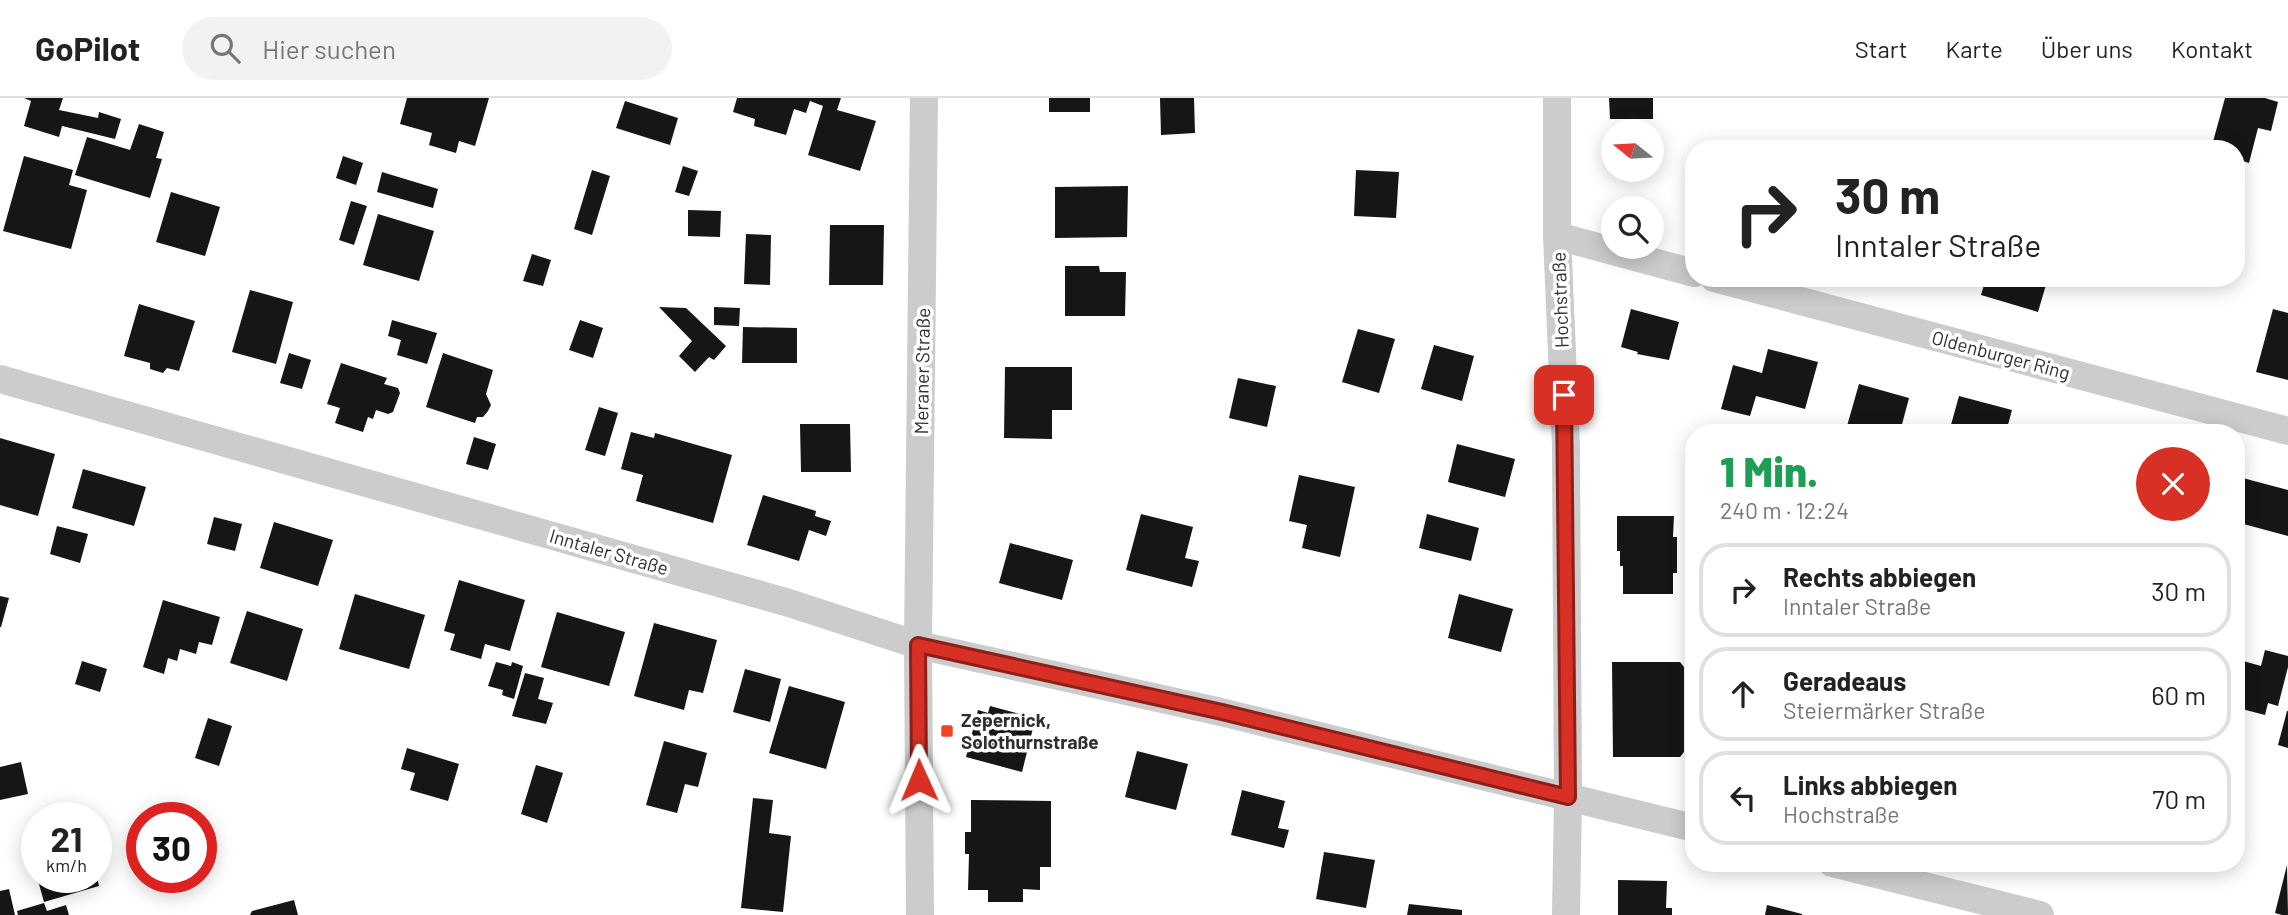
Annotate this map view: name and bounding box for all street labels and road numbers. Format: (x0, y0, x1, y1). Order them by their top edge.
street label: Hochstraße (1546, 252, 1573, 349)
street label: Meraner Straße (909, 308, 934, 434)
street label: Oldenburger Ring (1930, 325, 2073, 384)
street label: Inntaler Straße (547, 524, 671, 579)

